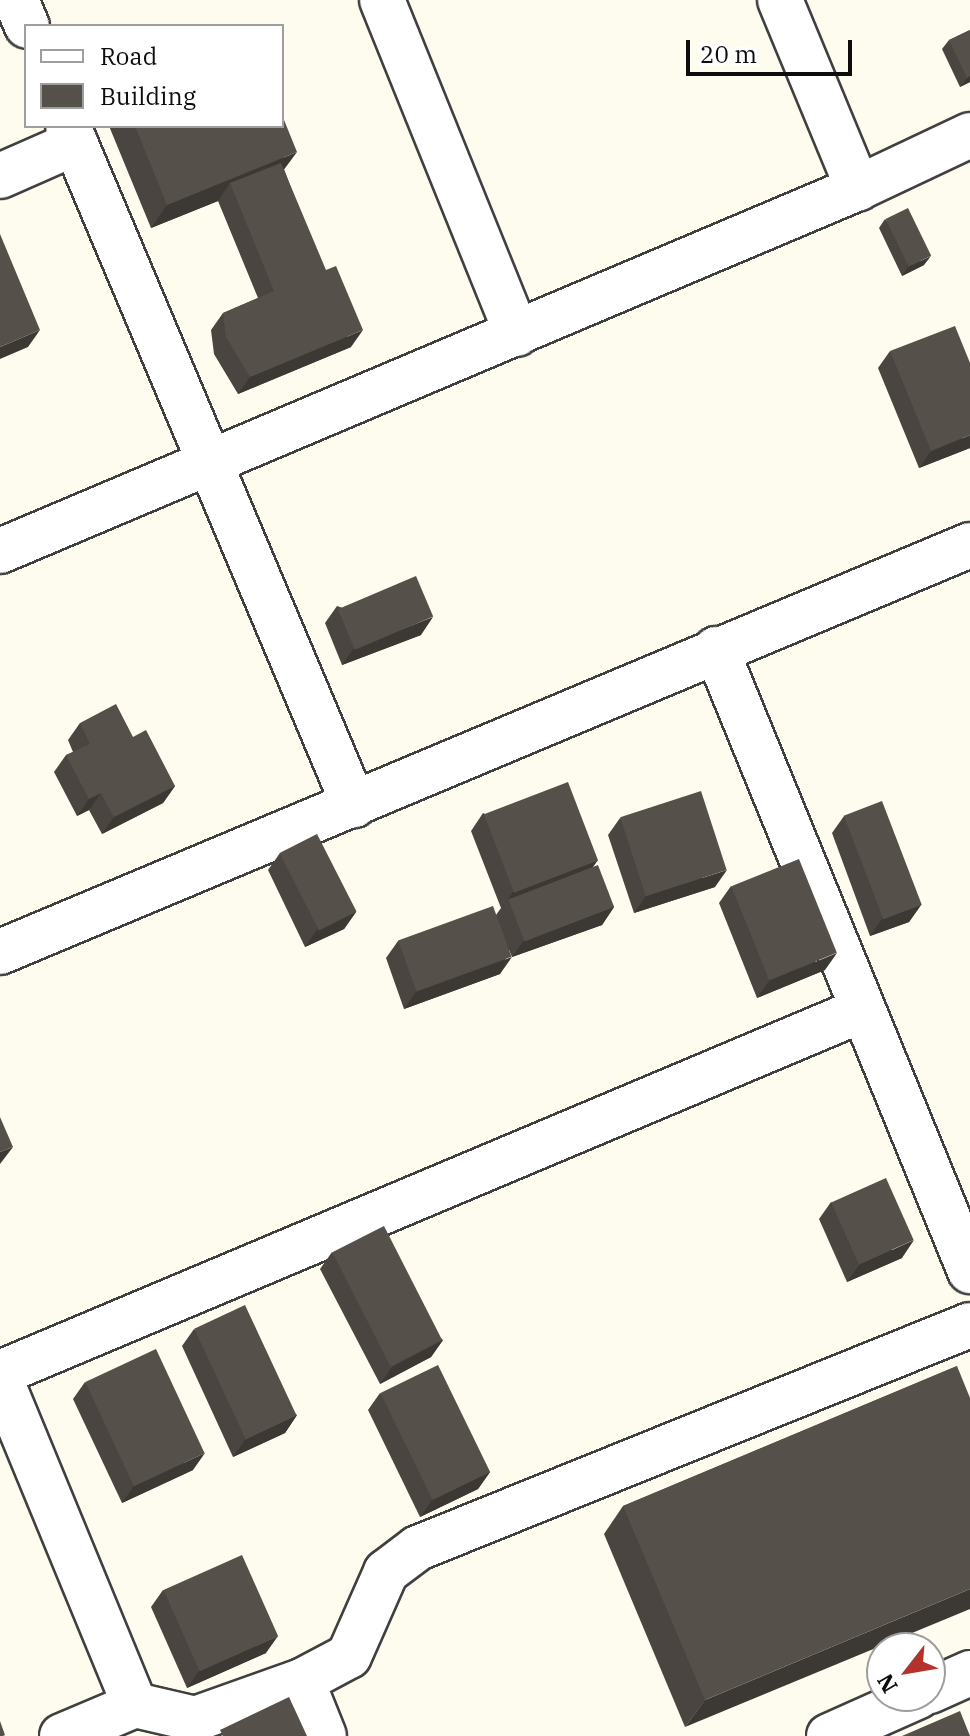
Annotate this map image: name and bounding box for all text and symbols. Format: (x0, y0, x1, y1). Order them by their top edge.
legend (24, 24, 284, 128)
scale bar (690, 24, 856, 74)
text: 20 m (700, 38, 757, 70)
text: Road (100, 40, 157, 72)
text: Building (100, 80, 196, 112)
north arrow (866, 1632, 946, 1712)
text: N (870, 1669, 904, 1699)

